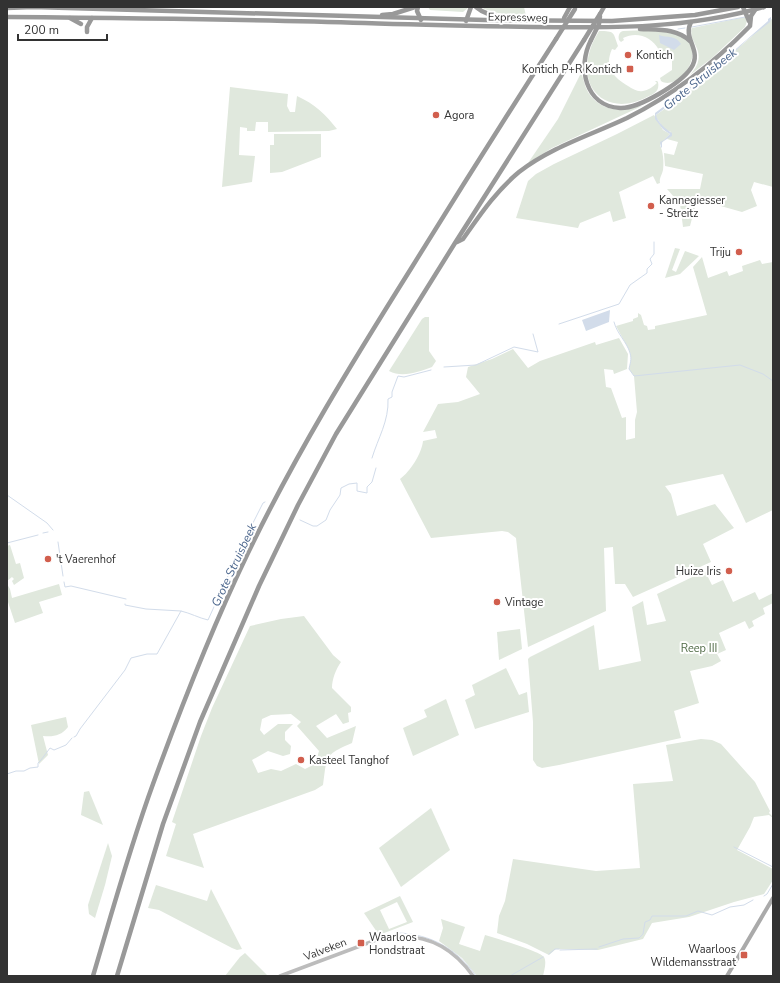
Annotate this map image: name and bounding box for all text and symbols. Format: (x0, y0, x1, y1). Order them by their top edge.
street label: Expressweg (488, 9, 548, 26)
scale bar (18, 16, 107, 42)
text: 200 m (24, 22, 59, 38)
water label: Grote Struisbeek (660, 44, 741, 114)
place label: Kontich (636, 48, 673, 63)
marker: Kontich (623, 50, 633, 60)
place label: Kontich P+R Kontich (522, 62, 622, 77)
marker: Kontich P+R Kontich (625, 64, 635, 74)
place label: Agora (444, 108, 474, 123)
marker: Agora (431, 110, 441, 120)
place label: Kannegiesser - Streitz (659, 193, 725, 221)
marker: Kannegiesser - Streitz (646, 201, 656, 211)
place label: Triju (710, 245, 731, 260)
marker: Triju (734, 247, 744, 257)
water label: Grote Struisbeek (208, 520, 261, 609)
place label: 't Vaerenhof (56, 552, 116, 567)
marker: 't Vaerenhof (43, 554, 53, 564)
place label: Huize Iris (676, 564, 721, 579)
marker: Huize Iris (724, 566, 734, 576)
place label: Vintage (504, 595, 544, 610)
marker: Vintage (492, 597, 502, 607)
park label: Reep III (681, 641, 717, 656)
place label: Kasteel Tanghof (309, 753, 389, 768)
marker: Kasteel Tanghof (296, 755, 306, 765)
place label: Waarloos Hondstraat (369, 930, 425, 958)
street label: Valveken (301, 934, 349, 965)
marker: Waarloos Hondstraat (356, 938, 366, 948)
place label: Waarloos Wildemansstraat (651, 942, 736, 970)
marker: Waarloos Wildemansstraat (739, 950, 749, 960)

